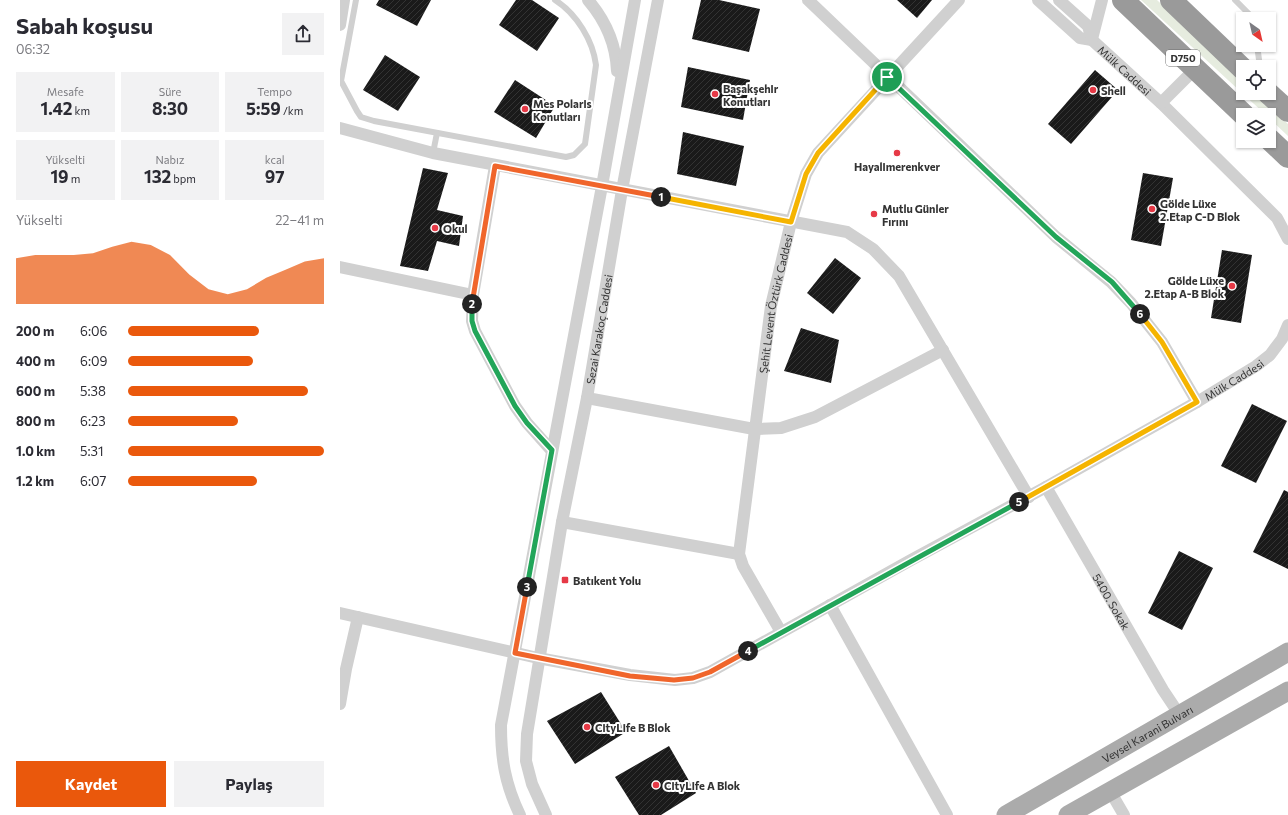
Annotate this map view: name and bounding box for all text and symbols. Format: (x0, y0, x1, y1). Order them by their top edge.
text: Sabah koşusu (16, 12, 153, 39)
north arrow (1236, 12, 1276, 52)
map controls (1236, 12, 1276, 148)
button: share (282, 13, 324, 55)
text: 06:32 (16, 41, 50, 57)
street label: Mülk Caddesi (1096, 43, 1154, 98)
road number: D750 (1166, 50, 1200, 66)
pin (870, 60, 904, 94)
button: locate (1236, 60, 1276, 100)
icon: arrive (876, 66, 898, 88)
place label: Başakşehir Konutları (723, 82, 779, 108)
place label: Shell (1101, 84, 1126, 97)
text: Mesafe (47, 85, 84, 98)
text: Süre (159, 85, 181, 98)
text: Tempo (257, 85, 292, 98)
marker: Shell (1088, 85, 1098, 95)
marker: Başakşehir Konutları (710, 89, 720, 99)
place label: Mes Polaris Konutları (533, 97, 592, 123)
text: 1.42 (40, 98, 73, 119)
text: 8:30 (152, 98, 188, 119)
text: 5:59 (246, 98, 281, 119)
text: km (73, 104, 90, 117)
text: /km (281, 104, 303, 117)
marker: Mes Polaris Konutları (520, 104, 530, 114)
button: layers (1236, 108, 1276, 148)
marker: Hayalimerenkver (892, 148, 902, 158)
text: Yükselti (46, 153, 85, 166)
text: Nabız (156, 153, 184, 166)
text: kcal (265, 153, 285, 166)
place label: Hayalimerenkver (854, 160, 940, 173)
text: 19 (50, 166, 69, 187)
text: 132 (144, 166, 171, 187)
text: 97 (265, 166, 285, 187)
text: m (69, 172, 80, 185)
text: bpm (171, 172, 196, 185)
pin: 1 (651, 187, 671, 207)
text: 1 (659, 190, 663, 203)
place label: Gölde Lüxe 2.Etap C-D Blok (1160, 197, 1241, 223)
place label: Mutlu Günler Fırını (882, 202, 949, 228)
marker: Gölde Lüxe 2.Etap C-D Blok (1147, 204, 1157, 214)
marker: Mutlu Günler Fırını (869, 209, 879, 219)
text: Yükselti (16, 212, 63, 228)
text: 22–41 m (275, 212, 324, 228)
place label: Okul (443, 222, 468, 235)
marker: Okul (430, 223, 440, 233)
street label: Şehit Levent Öztürk Caddesi (756, 232, 794, 374)
street label: Sezai Karakoç Caddesi (583, 273, 614, 385)
place label: Gölde Lüxe 2.Etap A-B Blok (1144, 274, 1225, 300)
marker: Gölde Lüxe 2.Etap A-B Blok (1227, 281, 1237, 291)
pin: 2 (462, 294, 482, 314)
text: 2 (469, 297, 475, 310)
pin: 6 (1130, 304, 1150, 324)
text: 6 (1137, 307, 1143, 320)
text: 200 m (16, 323, 54, 339)
text: 6:06 (80, 323, 107, 339)
text: 400 m (16, 353, 55, 369)
text: 6:09 (80, 353, 107, 369)
street label: Mülk Caddesi (1202, 356, 1266, 403)
text: 600 m (16, 383, 55, 399)
text: 5:38 (80, 383, 106, 399)
text: 800 m (16, 413, 55, 429)
text: 6:23 (80, 413, 106, 429)
text: 1.0 km (16, 443, 55, 459)
text: 5:31 (80, 443, 104, 459)
text: 1.2 km (16, 473, 54, 489)
text: 6:07 (80, 473, 106, 489)
pin: 5 (1009, 492, 1029, 512)
text: 5 (1016, 495, 1022, 508)
street label: 5400. Sokak (1091, 571, 1133, 632)
place label: Batıkent Yolu (573, 574, 641, 587)
marker: Batıkent Yolu (560, 575, 570, 585)
pin: 3 (517, 577, 537, 597)
text: 3 (524, 580, 530, 593)
pin: 4 (738, 641, 758, 661)
text: 4 (745, 644, 751, 657)
street label: Veysel Karani Bulvarı (1099, 702, 1195, 765)
place label: CityLife B Blok (595, 721, 671, 734)
marker: CityLife B Blok (582, 722, 592, 732)
button: Kaydet (16, 761, 166, 807)
button: Paylaş (174, 761, 324, 807)
place label: CityLife A Blok (664, 779, 741, 792)
marker: CityLife A Blok (651, 780, 661, 790)

